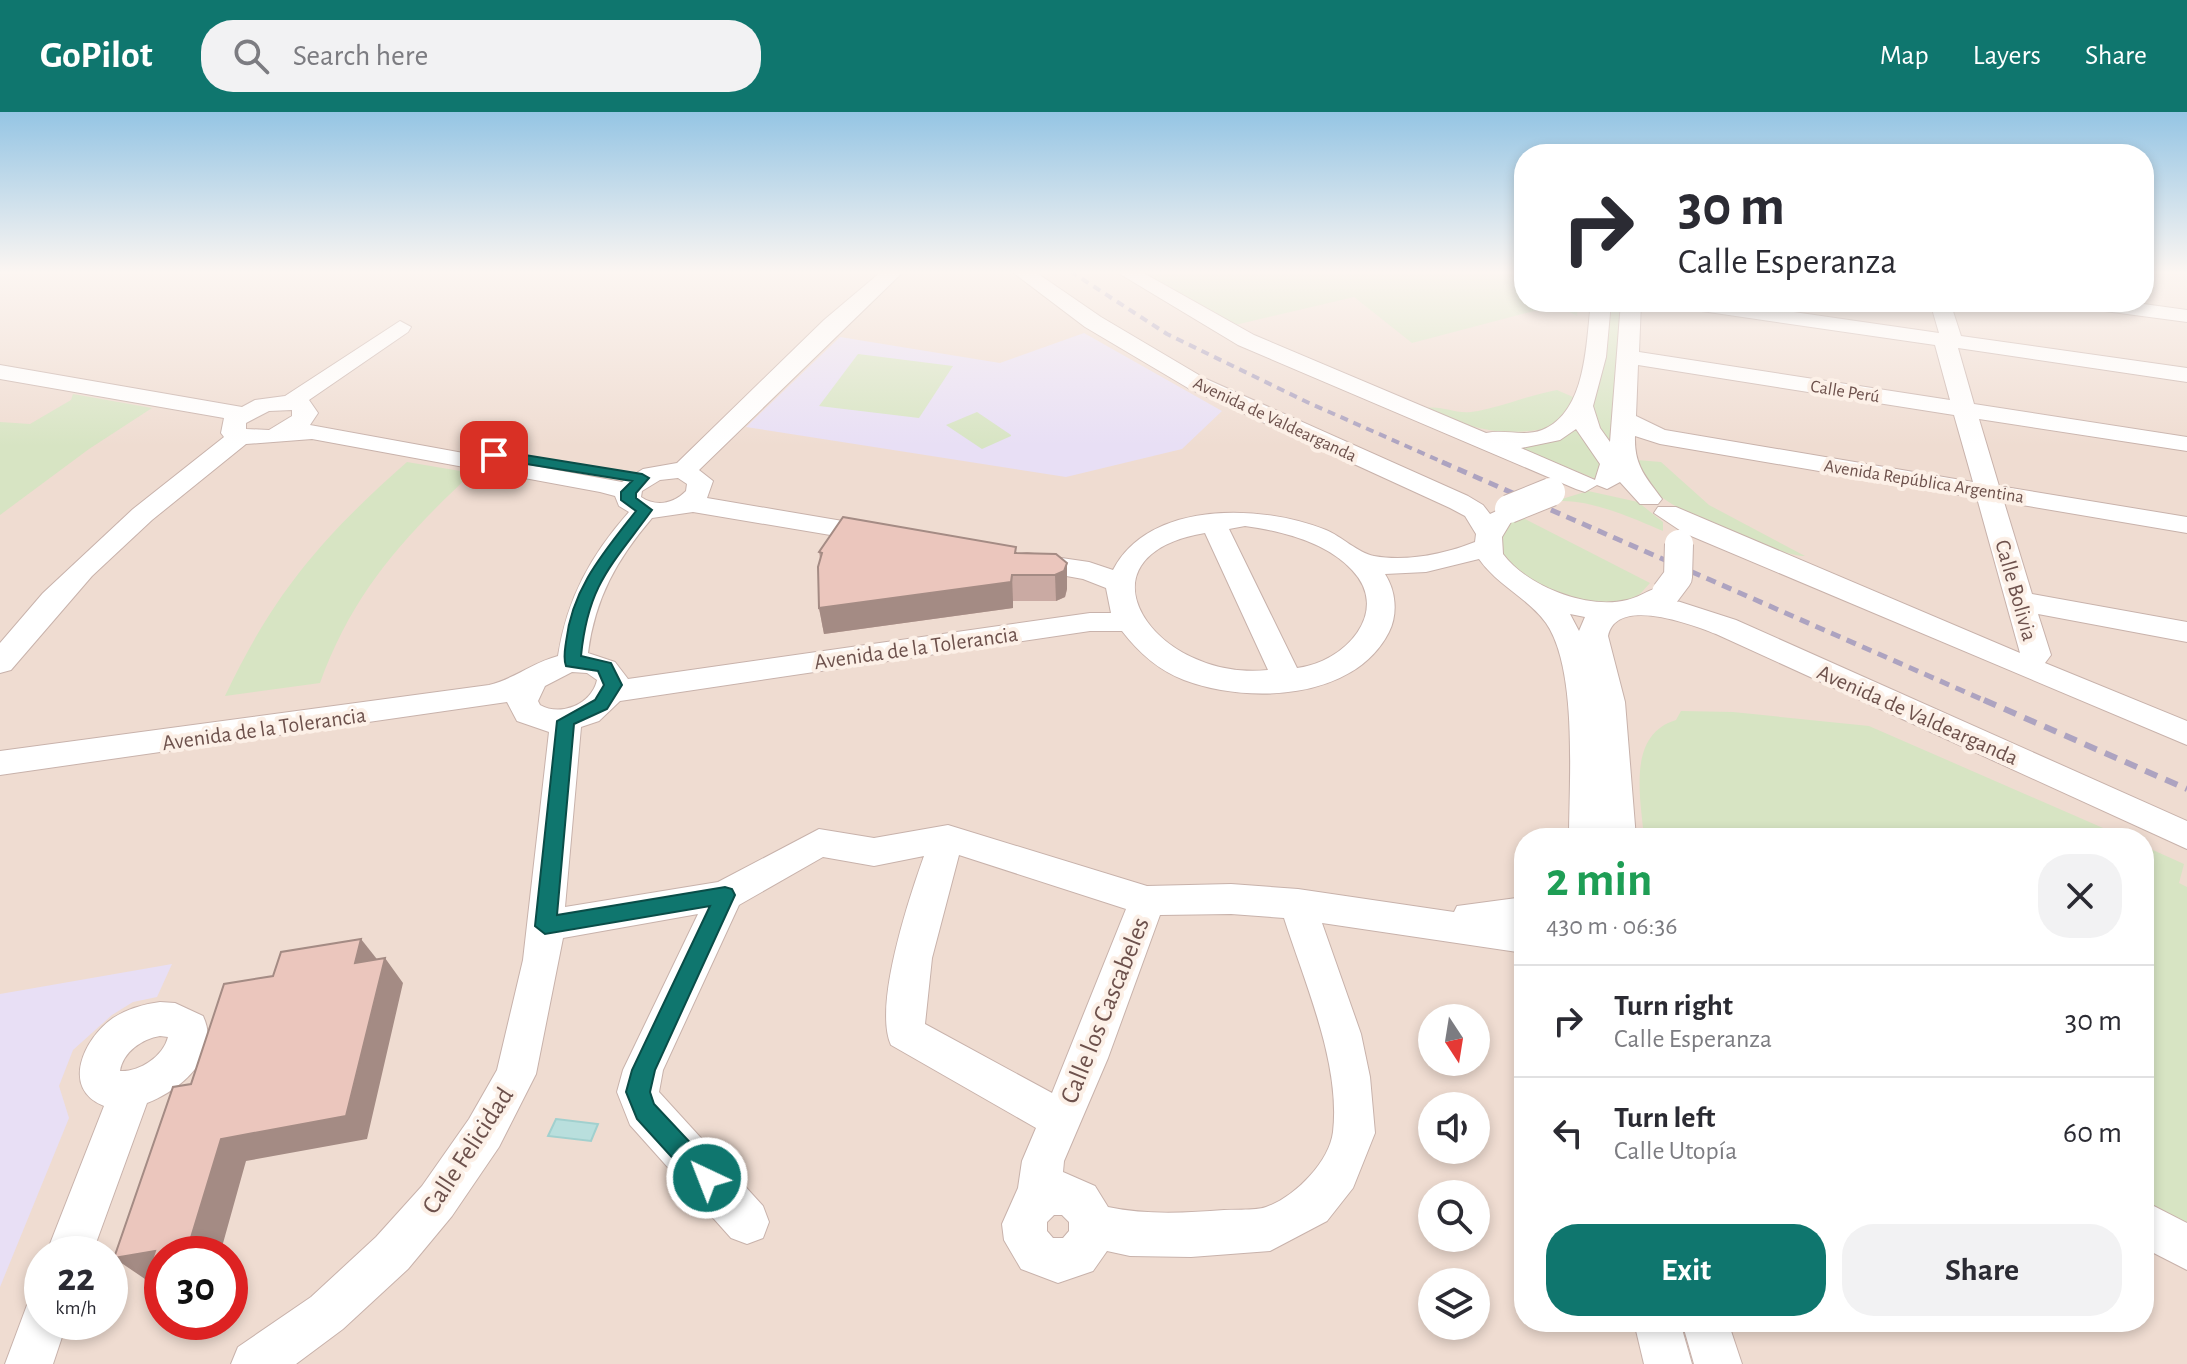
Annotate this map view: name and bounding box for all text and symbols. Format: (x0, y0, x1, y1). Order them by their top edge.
search box (201, 20, 761, 92)
icon: search (229, 34, 273, 78)
text: GoPilot (40, 37, 153, 75)
text: Search here (293, 41, 428, 71)
text: Map (1880, 42, 1929, 70)
text: Layers (1973, 42, 2041, 70)
text: Share (2085, 42, 2147, 70)
icon: right (1546, 176, 1650, 280)
text: 30 m (1678, 179, 1785, 235)
text: Calle Esperanza (1678, 244, 1897, 280)
street label: Avenida de Valdearganda (1190, 374, 1359, 466)
street label: Calle Perú (1809, 378, 1881, 406)
pin (460, 421, 528, 489)
icon: arrive (472, 433, 516, 477)
street label: Avenida República Argentina (1823, 457, 2025, 507)
street label: Calle Bolivia (1991, 537, 2041, 643)
street label: Avenida de la Tolerancia (813, 623, 1019, 673)
street label: Avenida de Valdearganda (1814, 661, 2021, 769)
street label: Avenida de la Tolerancia (161, 704, 367, 754)
button: close (2038, 854, 2122, 938)
text: 2 min (1546, 857, 1653, 905)
text: 430 m · 06:36 (1546, 913, 1677, 939)
street label: Calle los Cascabeles (1056, 914, 1154, 1107)
text: Turn right (1614, 991, 1733, 1021)
icon: right (1546, 999, 1590, 1043)
north arrow (1418, 1004, 1490, 1076)
map controls (1418, 1004, 1490, 1340)
text: 30 m (2065, 1006, 2122, 1036)
text: Calle Esperanza (1614, 1026, 1772, 1052)
street label: Calle Felicidad (417, 1083, 518, 1218)
button: sound (1418, 1092, 1490, 1164)
text: Turn left (1614, 1103, 1715, 1133)
icon: left (1546, 1111, 1590, 1155)
text: 60 m (2063, 1118, 2122, 1148)
position arrow (665, 1136, 749, 1220)
text: Calle Utopía (1614, 1138, 1737, 1164)
button: search (1418, 1180, 1490, 1252)
button: Exit (1546, 1224, 1826, 1316)
button: Share (1842, 1224, 2122, 1316)
speed limit sign: 30 (144, 1236, 248, 1340)
text: 22 (57, 1258, 95, 1298)
button: layers (1418, 1268, 1490, 1340)
text: km/h (55, 1298, 97, 1318)

